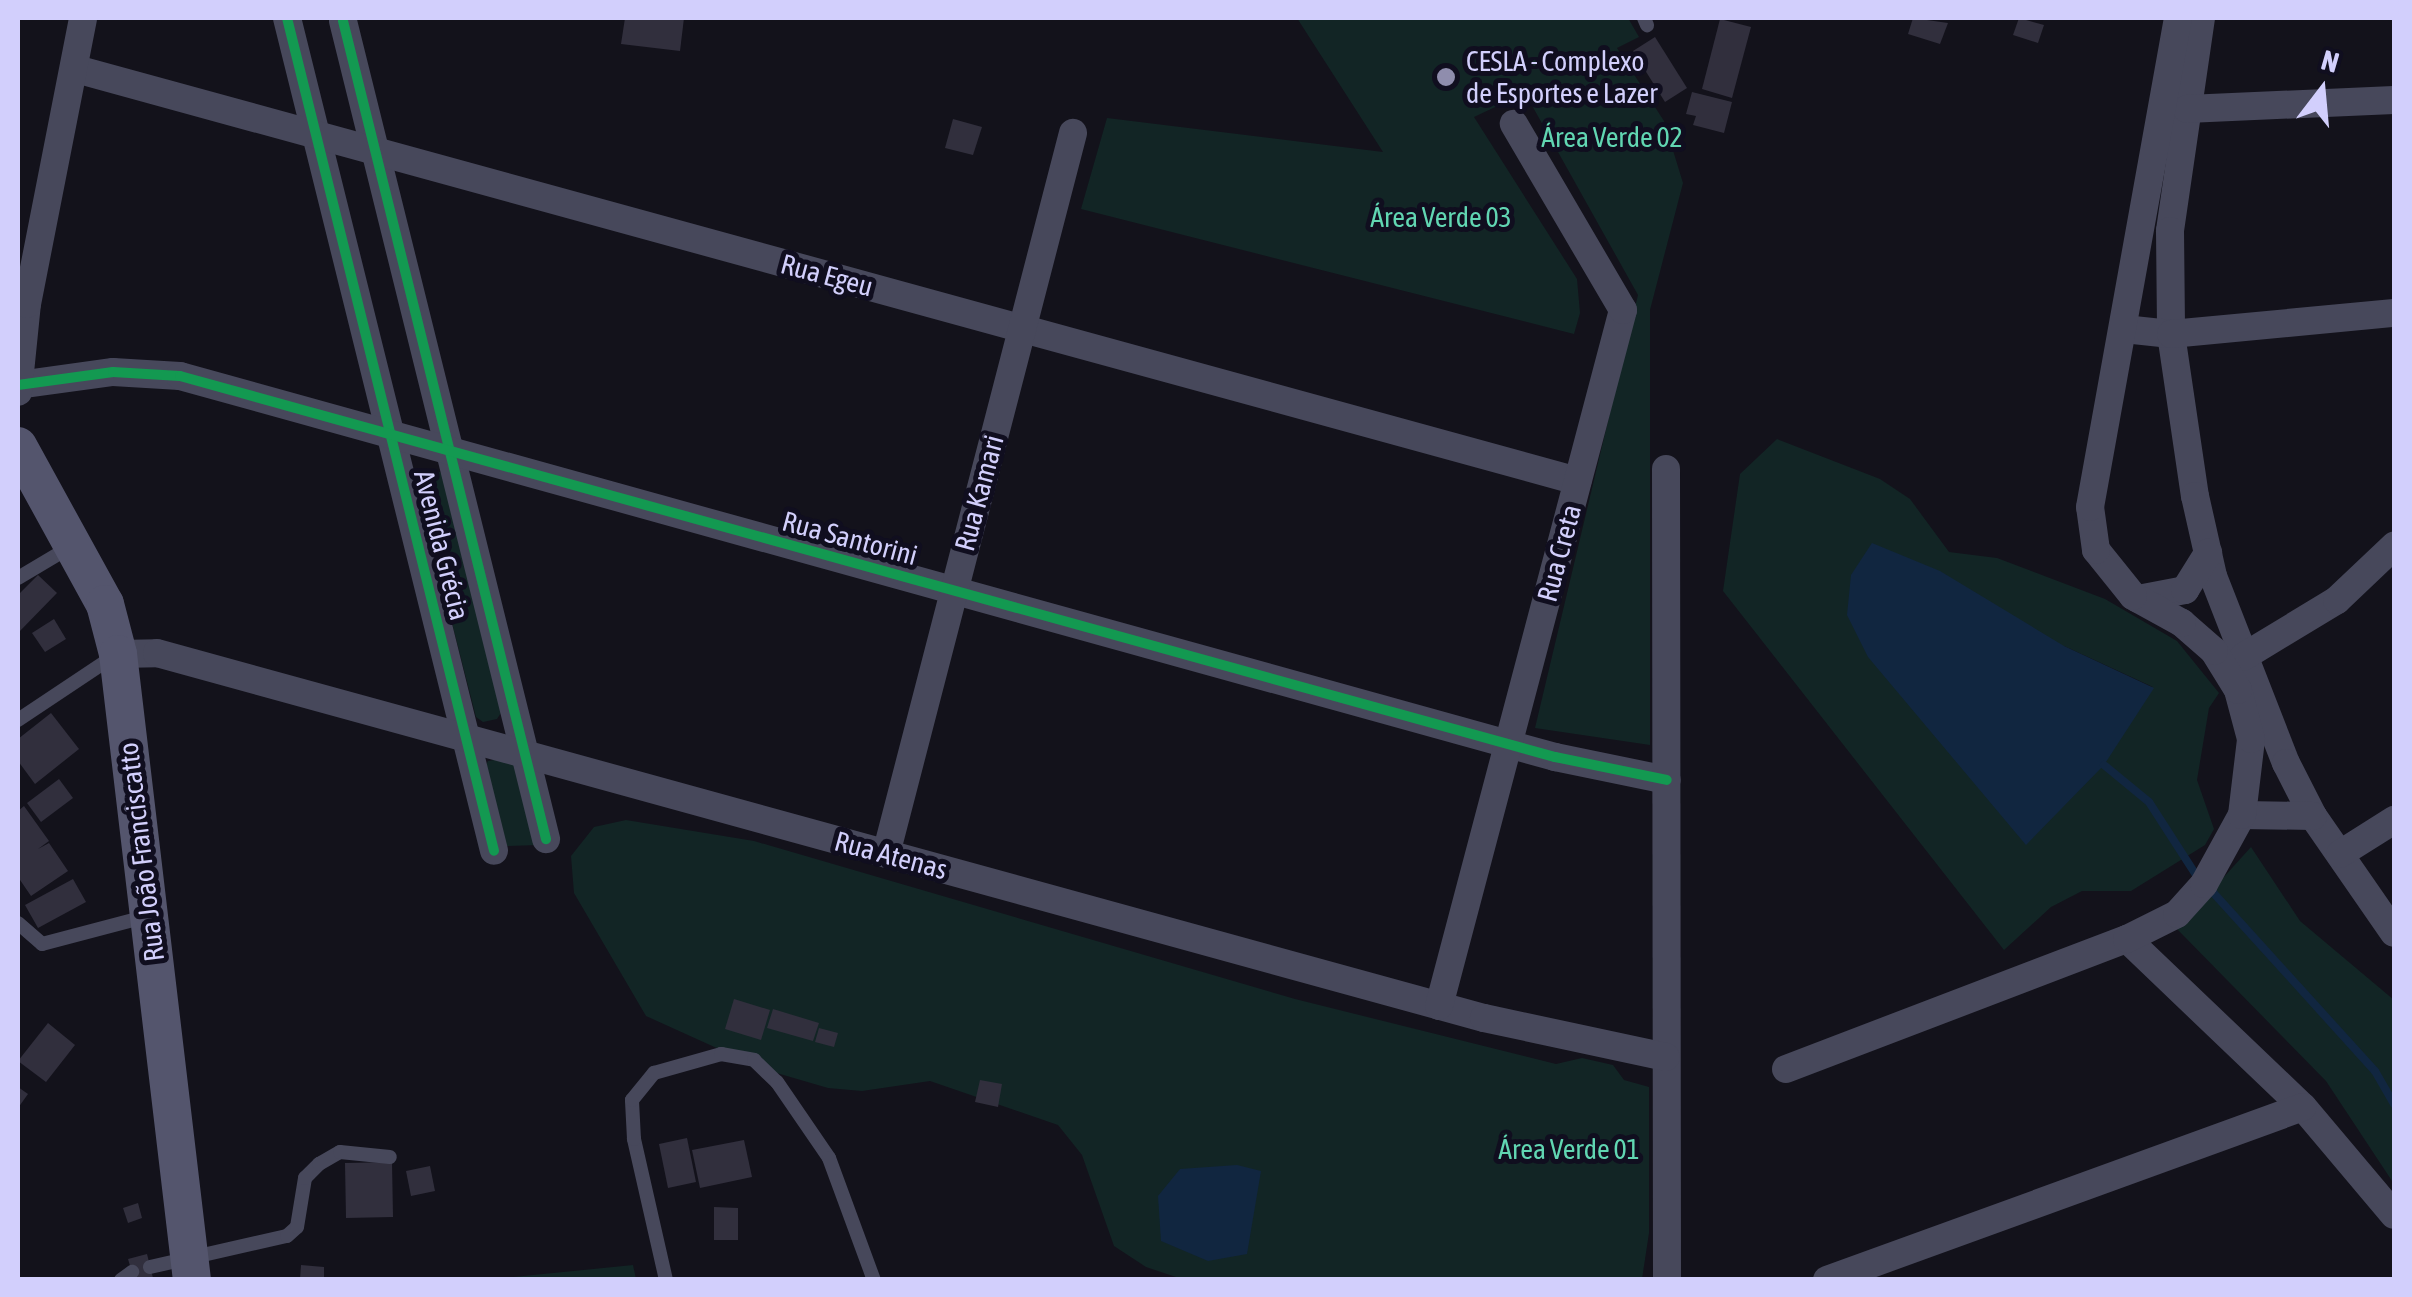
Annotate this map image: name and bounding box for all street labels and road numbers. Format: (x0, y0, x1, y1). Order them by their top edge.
street label: Rua Egeu (777, 247, 877, 303)
street label: Rua Kamari (947, 431, 1011, 555)
street label: Avenida Grécia (407, 467, 477, 623)
street label: Rua Creta (1530, 501, 1588, 605)
street label: Rua Santorini (779, 504, 921, 572)
street label: Rua João Franciscatto (111, 740, 171, 964)
street label: Rua Atenas (831, 824, 951, 886)

